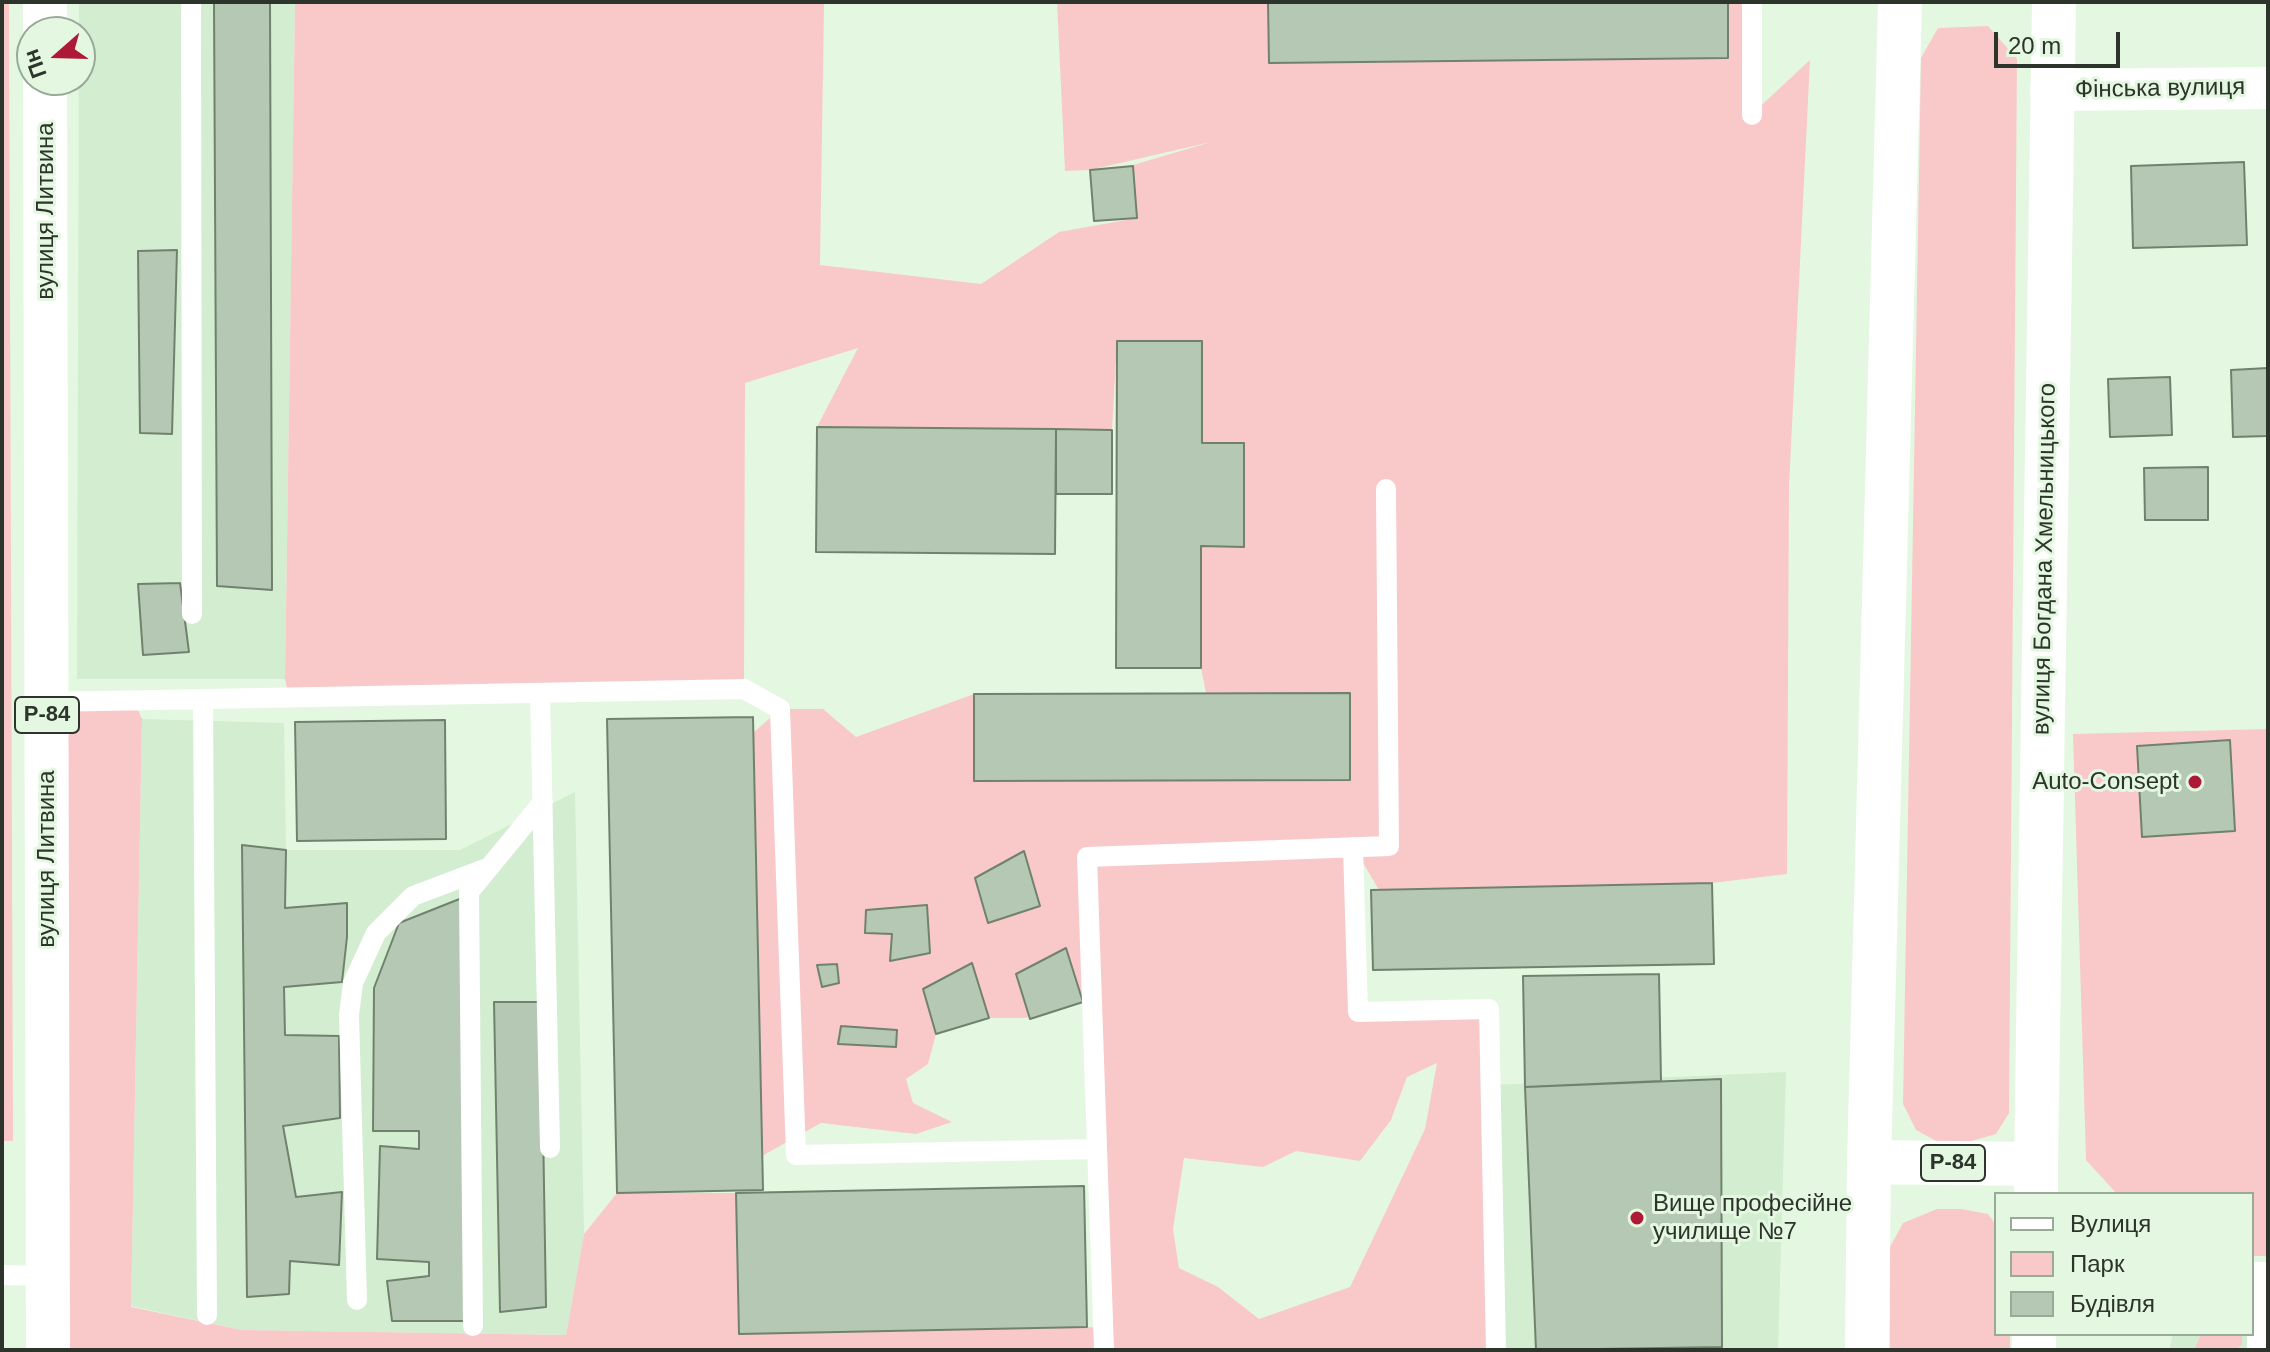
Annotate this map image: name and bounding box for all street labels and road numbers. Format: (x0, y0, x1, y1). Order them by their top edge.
street label: Фінська вулиця (2075, 73, 2245, 105)
street label: вулиця Литвина (32, 122, 60, 300)
street label: вулиця Богдана Хмельницького (2028, 383, 2062, 735)
road number: Р-84 (15, 697, 79, 733)
street label: вулиця Литвина (33, 770, 61, 948)
road number: Р-84 (1921, 1145, 1985, 1181)

